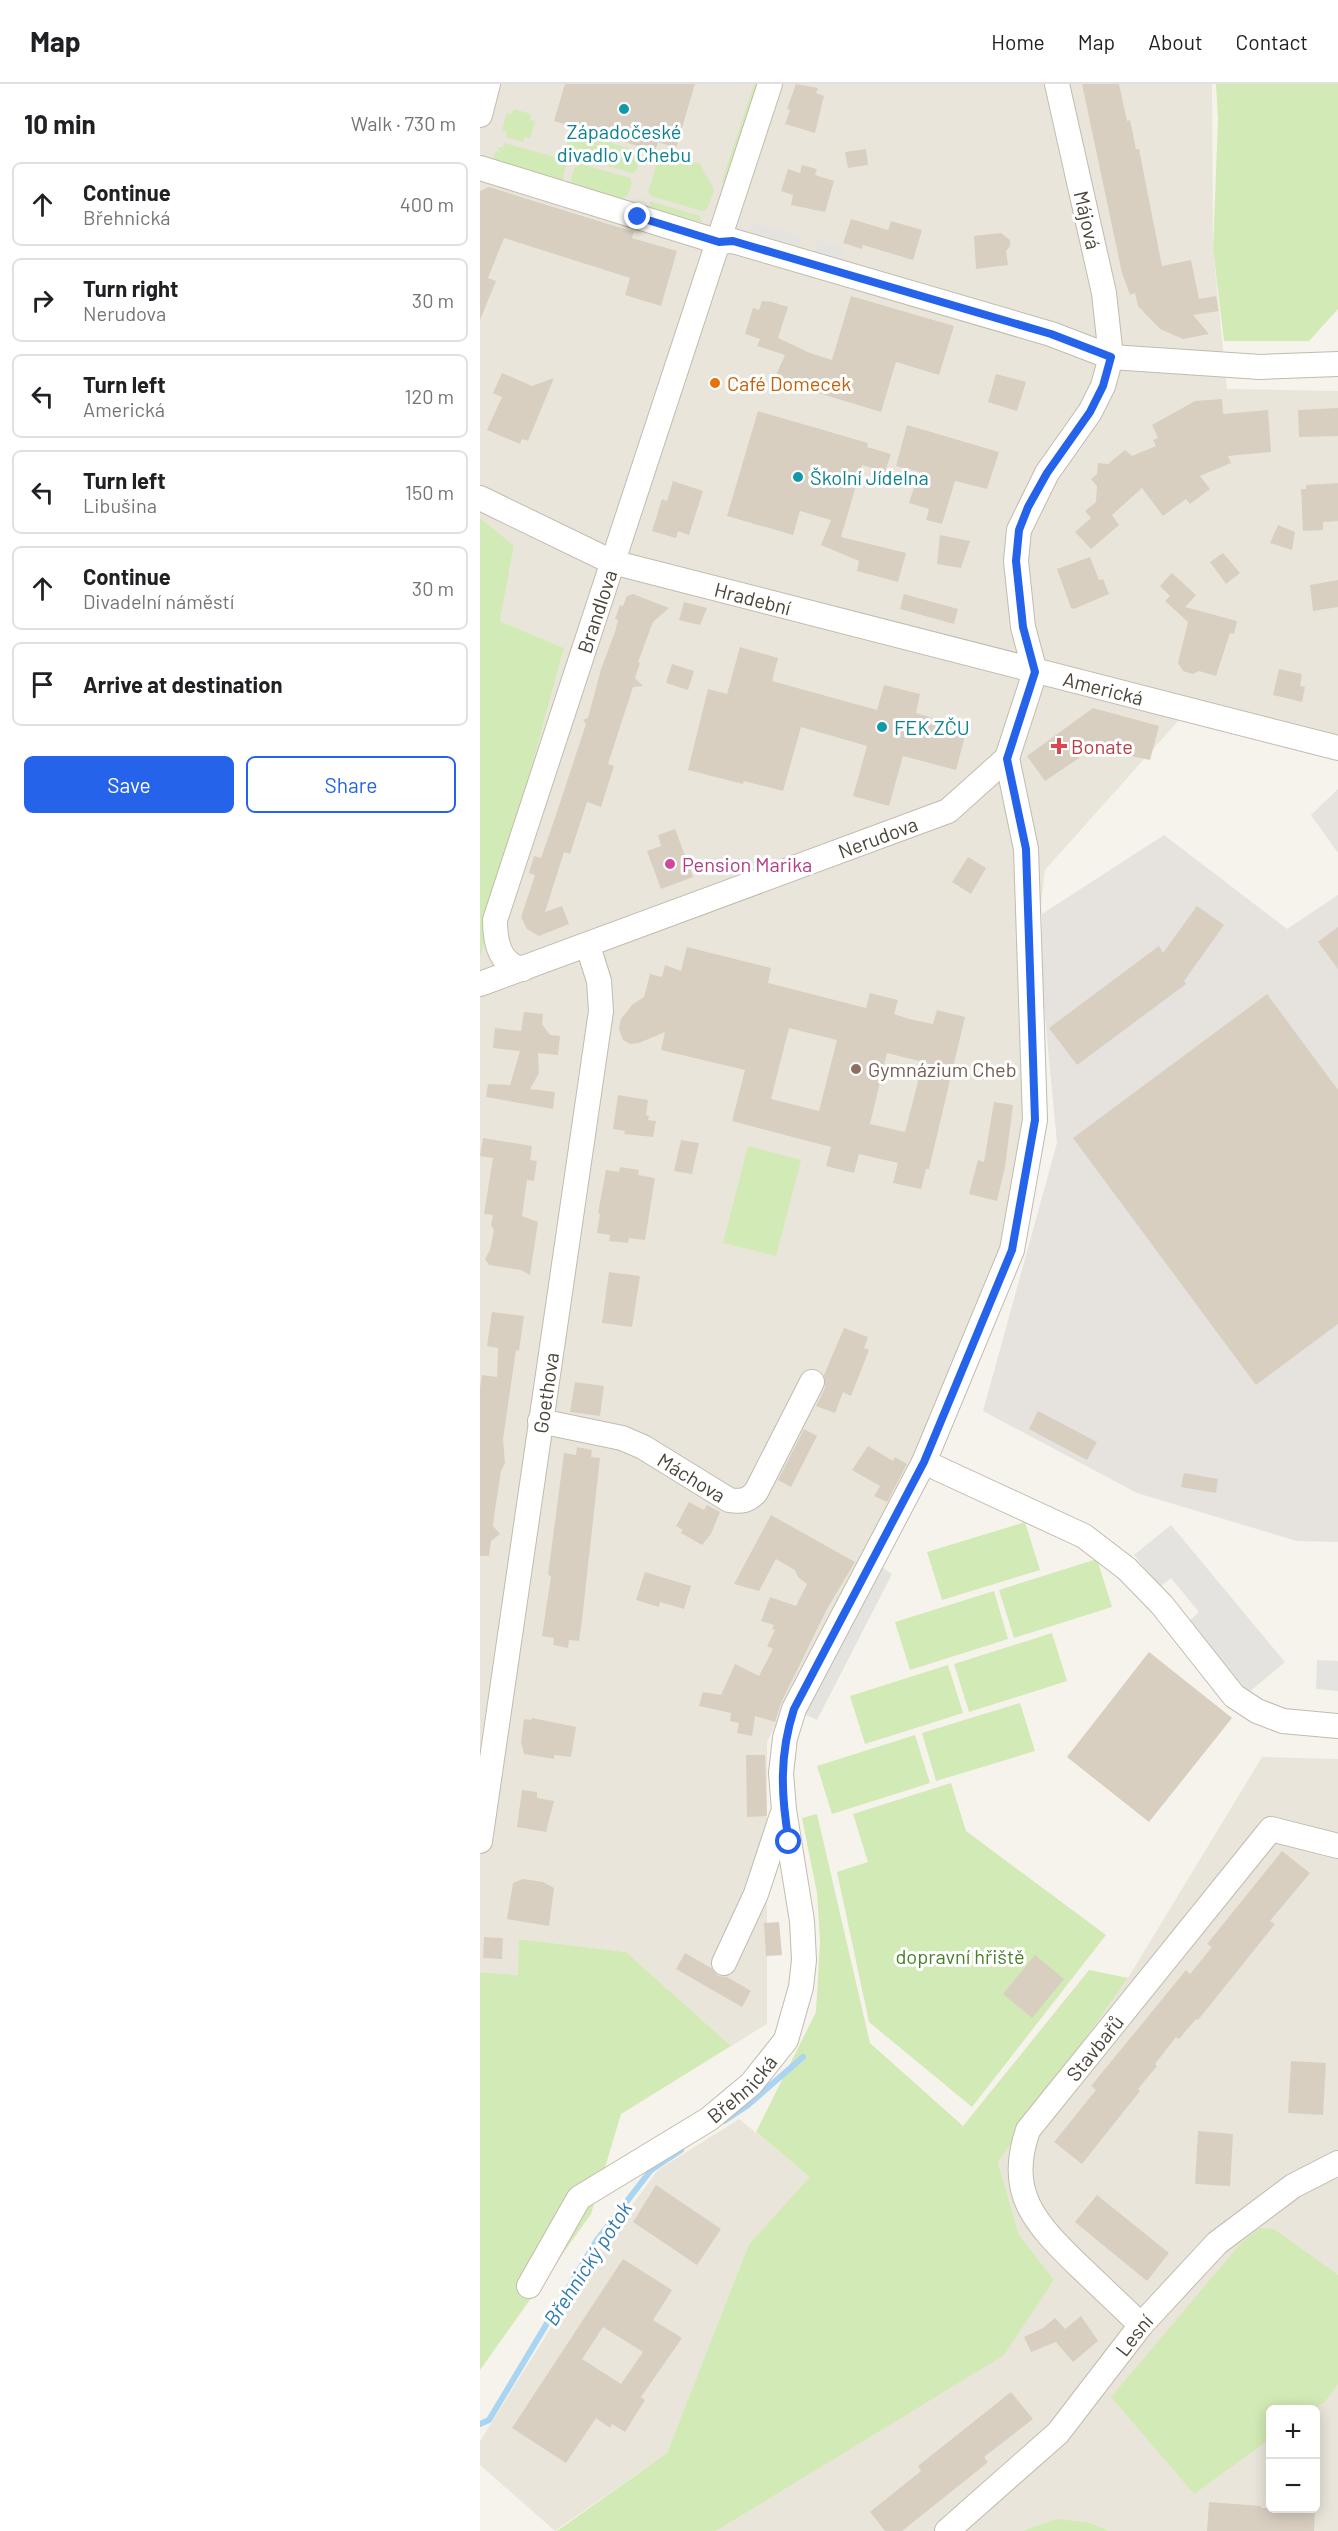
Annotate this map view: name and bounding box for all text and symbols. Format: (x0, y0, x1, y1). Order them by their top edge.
text: Map (30, 24, 81, 58)
text: Home (991, 29, 1045, 54)
text: Map (1078, 29, 1115, 54)
text: About (1148, 29, 1203, 54)
text: Contact (1236, 29, 1308, 54)
marker: Západočeské divadlo v Chebu (617, 102, 631, 116)
text: 10 min (24, 108, 96, 139)
text: Walk · 730 m (351, 111, 456, 135)
place label: Západočeské divadlo v Chebu (557, 119, 691, 166)
text: Continue (83, 179, 171, 205)
icon: ahead (26, 188, 59, 221)
street label: Májová (1070, 188, 1106, 252)
text: 400 m (400, 192, 454, 216)
route end (624, 203, 650, 229)
text: Břehnická (83, 205, 170, 229)
text: Turn right (83, 275, 178, 301)
icon: right (26, 284, 59, 317)
text: 30 m (412, 288, 454, 312)
text: Nerudova (83, 301, 166, 325)
text: Turn left (83, 371, 166, 397)
place label: Café Domecek (727, 371, 851, 395)
marker: Café Domecek (708, 376, 722, 390)
icon: left (26, 380, 59, 413)
text: 120 m (404, 384, 454, 408)
text: Americká (83, 397, 165, 421)
place label: Školní Jídelna (810, 465, 929, 489)
text: Turn left (83, 467, 166, 493)
marker: Školní Jídelna (791, 470, 805, 484)
icon: left (26, 476, 59, 509)
text: 150 m (405, 480, 454, 504)
text: Libušina (83, 493, 157, 517)
text: Continue (83, 563, 171, 589)
street label: Brandlova (572, 567, 621, 656)
icon: ahead (26, 572, 59, 605)
text: 30 m (412, 576, 454, 600)
street label: Hradební (712, 577, 794, 619)
text: Divadelní náměstí (83, 589, 234, 613)
street label: Americká (1061, 666, 1146, 710)
icon: arrive (26, 668, 59, 701)
text: Arrive at destination (83, 671, 282, 697)
place label: FEK ZČU (894, 715, 970, 739)
marker: FEK ZČU (875, 720, 889, 734)
place label: Bonate (1071, 734, 1133, 758)
marker: Bonate (1052, 739, 1066, 753)
button: Save (24, 756, 234, 813)
button: Share (246, 756, 456, 813)
street label: Nerudova (835, 811, 921, 863)
place label: Pension Marika (682, 852, 812, 876)
marker: Pension Marika (663, 857, 677, 871)
place label: Gymnázium Cheb (868, 1057, 1017, 1081)
marker: Gymnázium Cheb (849, 1062, 863, 1076)
street label: Goethova (528, 1351, 563, 1435)
street label: Máchova (653, 1447, 730, 1507)
route start (775, 1828, 801, 1854)
park label: dopravní hřiště (895, 1944, 1025, 1968)
street label: Stavbařů (1061, 2010, 1128, 2086)
street label: Břehnická (702, 2050, 781, 2128)
water label: Břehnický potok (538, 2196, 637, 2330)
street label: Lesní (1110, 2309, 1157, 2360)
map controls (1266, 2405, 1320, 2513)
button: + (1266, 2405, 1320, 2459)
button: − (1266, 2459, 1320, 2513)

